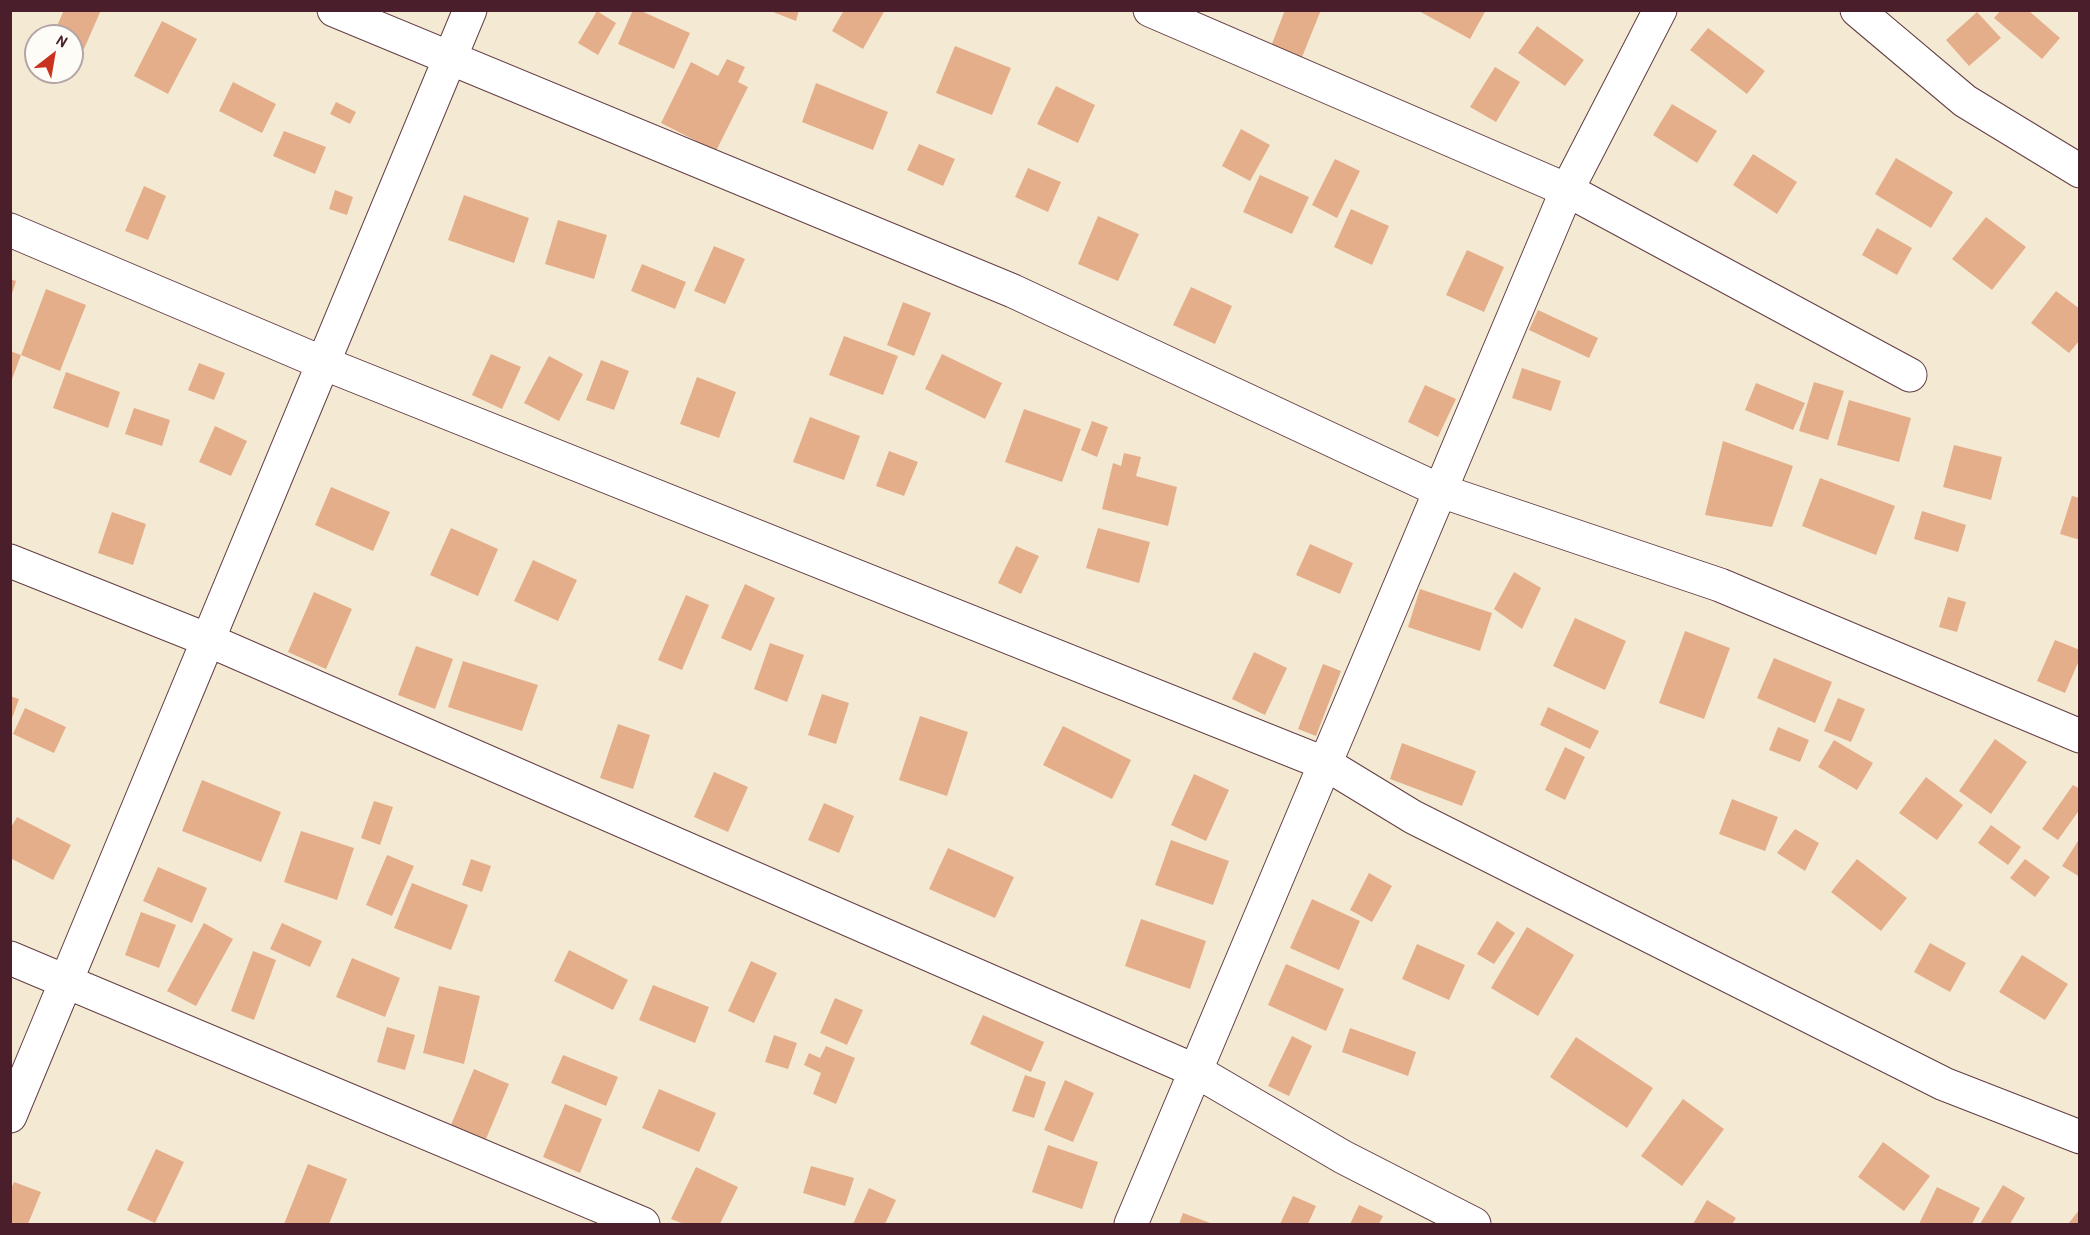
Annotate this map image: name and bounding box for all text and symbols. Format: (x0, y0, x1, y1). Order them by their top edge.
north arrow (24, 24, 84, 84)
text: N (53, 29, 72, 52)

